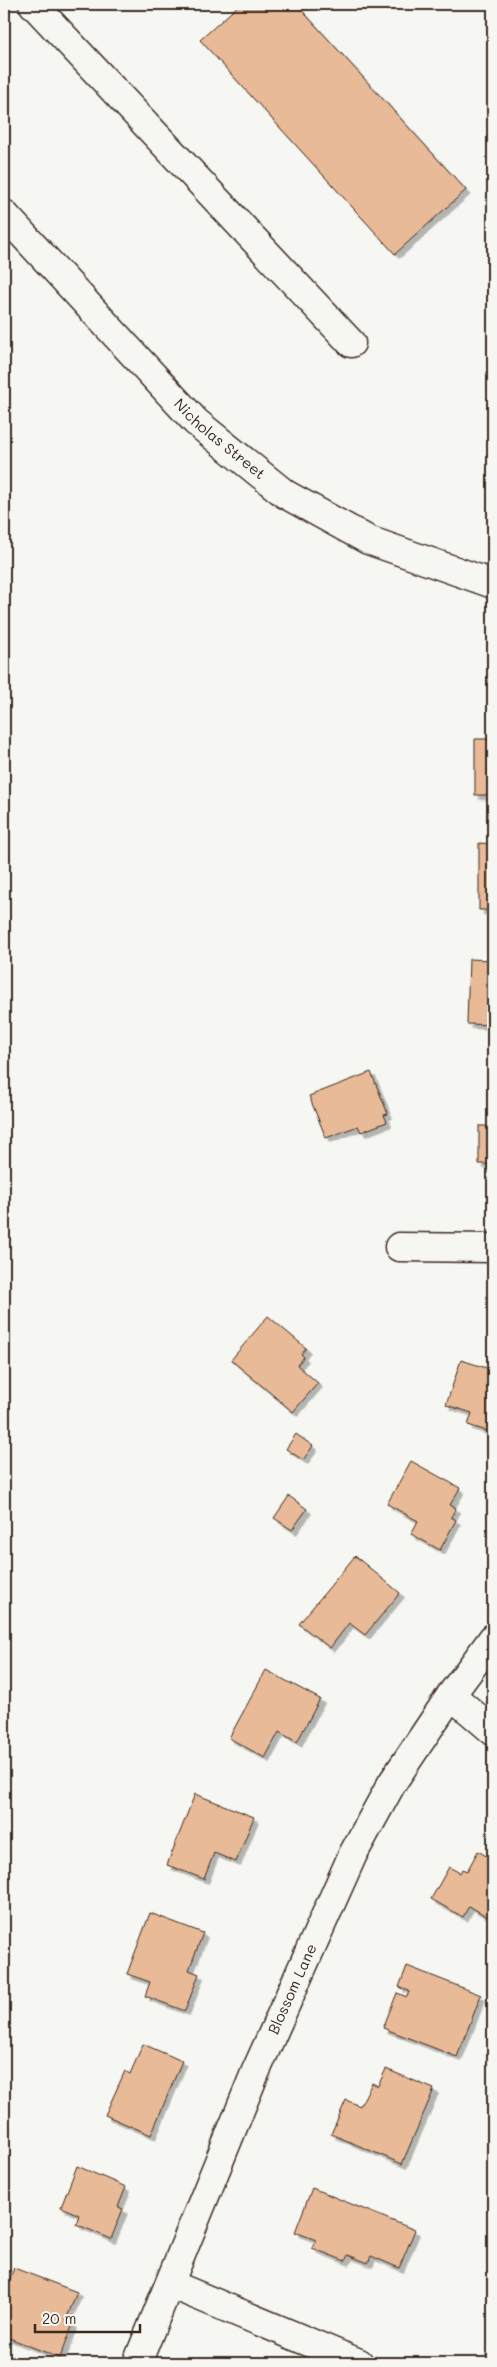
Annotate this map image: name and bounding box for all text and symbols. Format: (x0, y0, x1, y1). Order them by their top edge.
street label: Nicholas Street (170, 394, 270, 483)
street label: Blossom Lane (263, 1940, 321, 2037)
scale bar (35, 2302, 140, 2334)
text: 20 m (42, 2308, 76, 2328)

